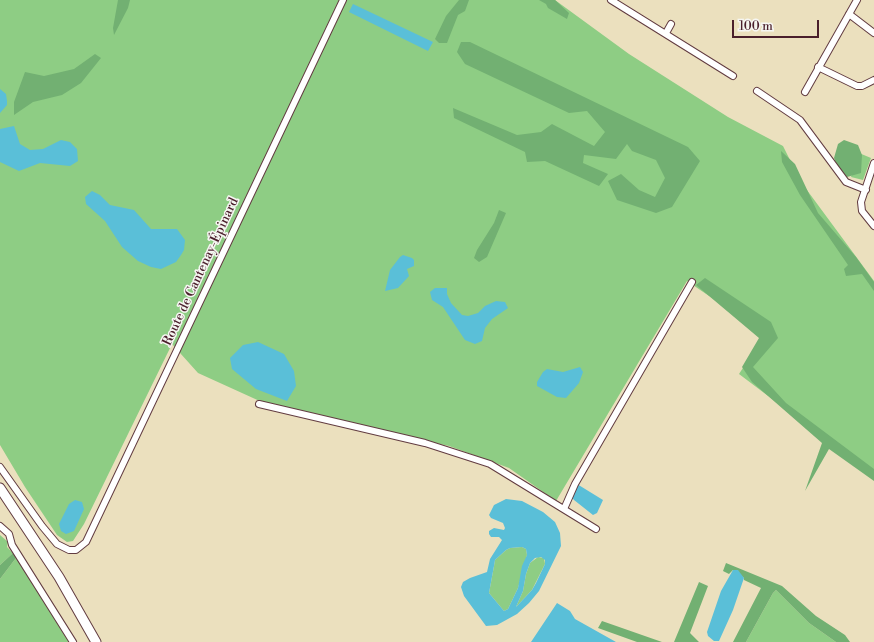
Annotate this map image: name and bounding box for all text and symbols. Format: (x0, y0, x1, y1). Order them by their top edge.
scale bar (734, 12, 821, 38)
text: 100 m (739, 19, 773, 34)
street label: Route de Cantenay-Épinard (160, 195, 242, 349)

